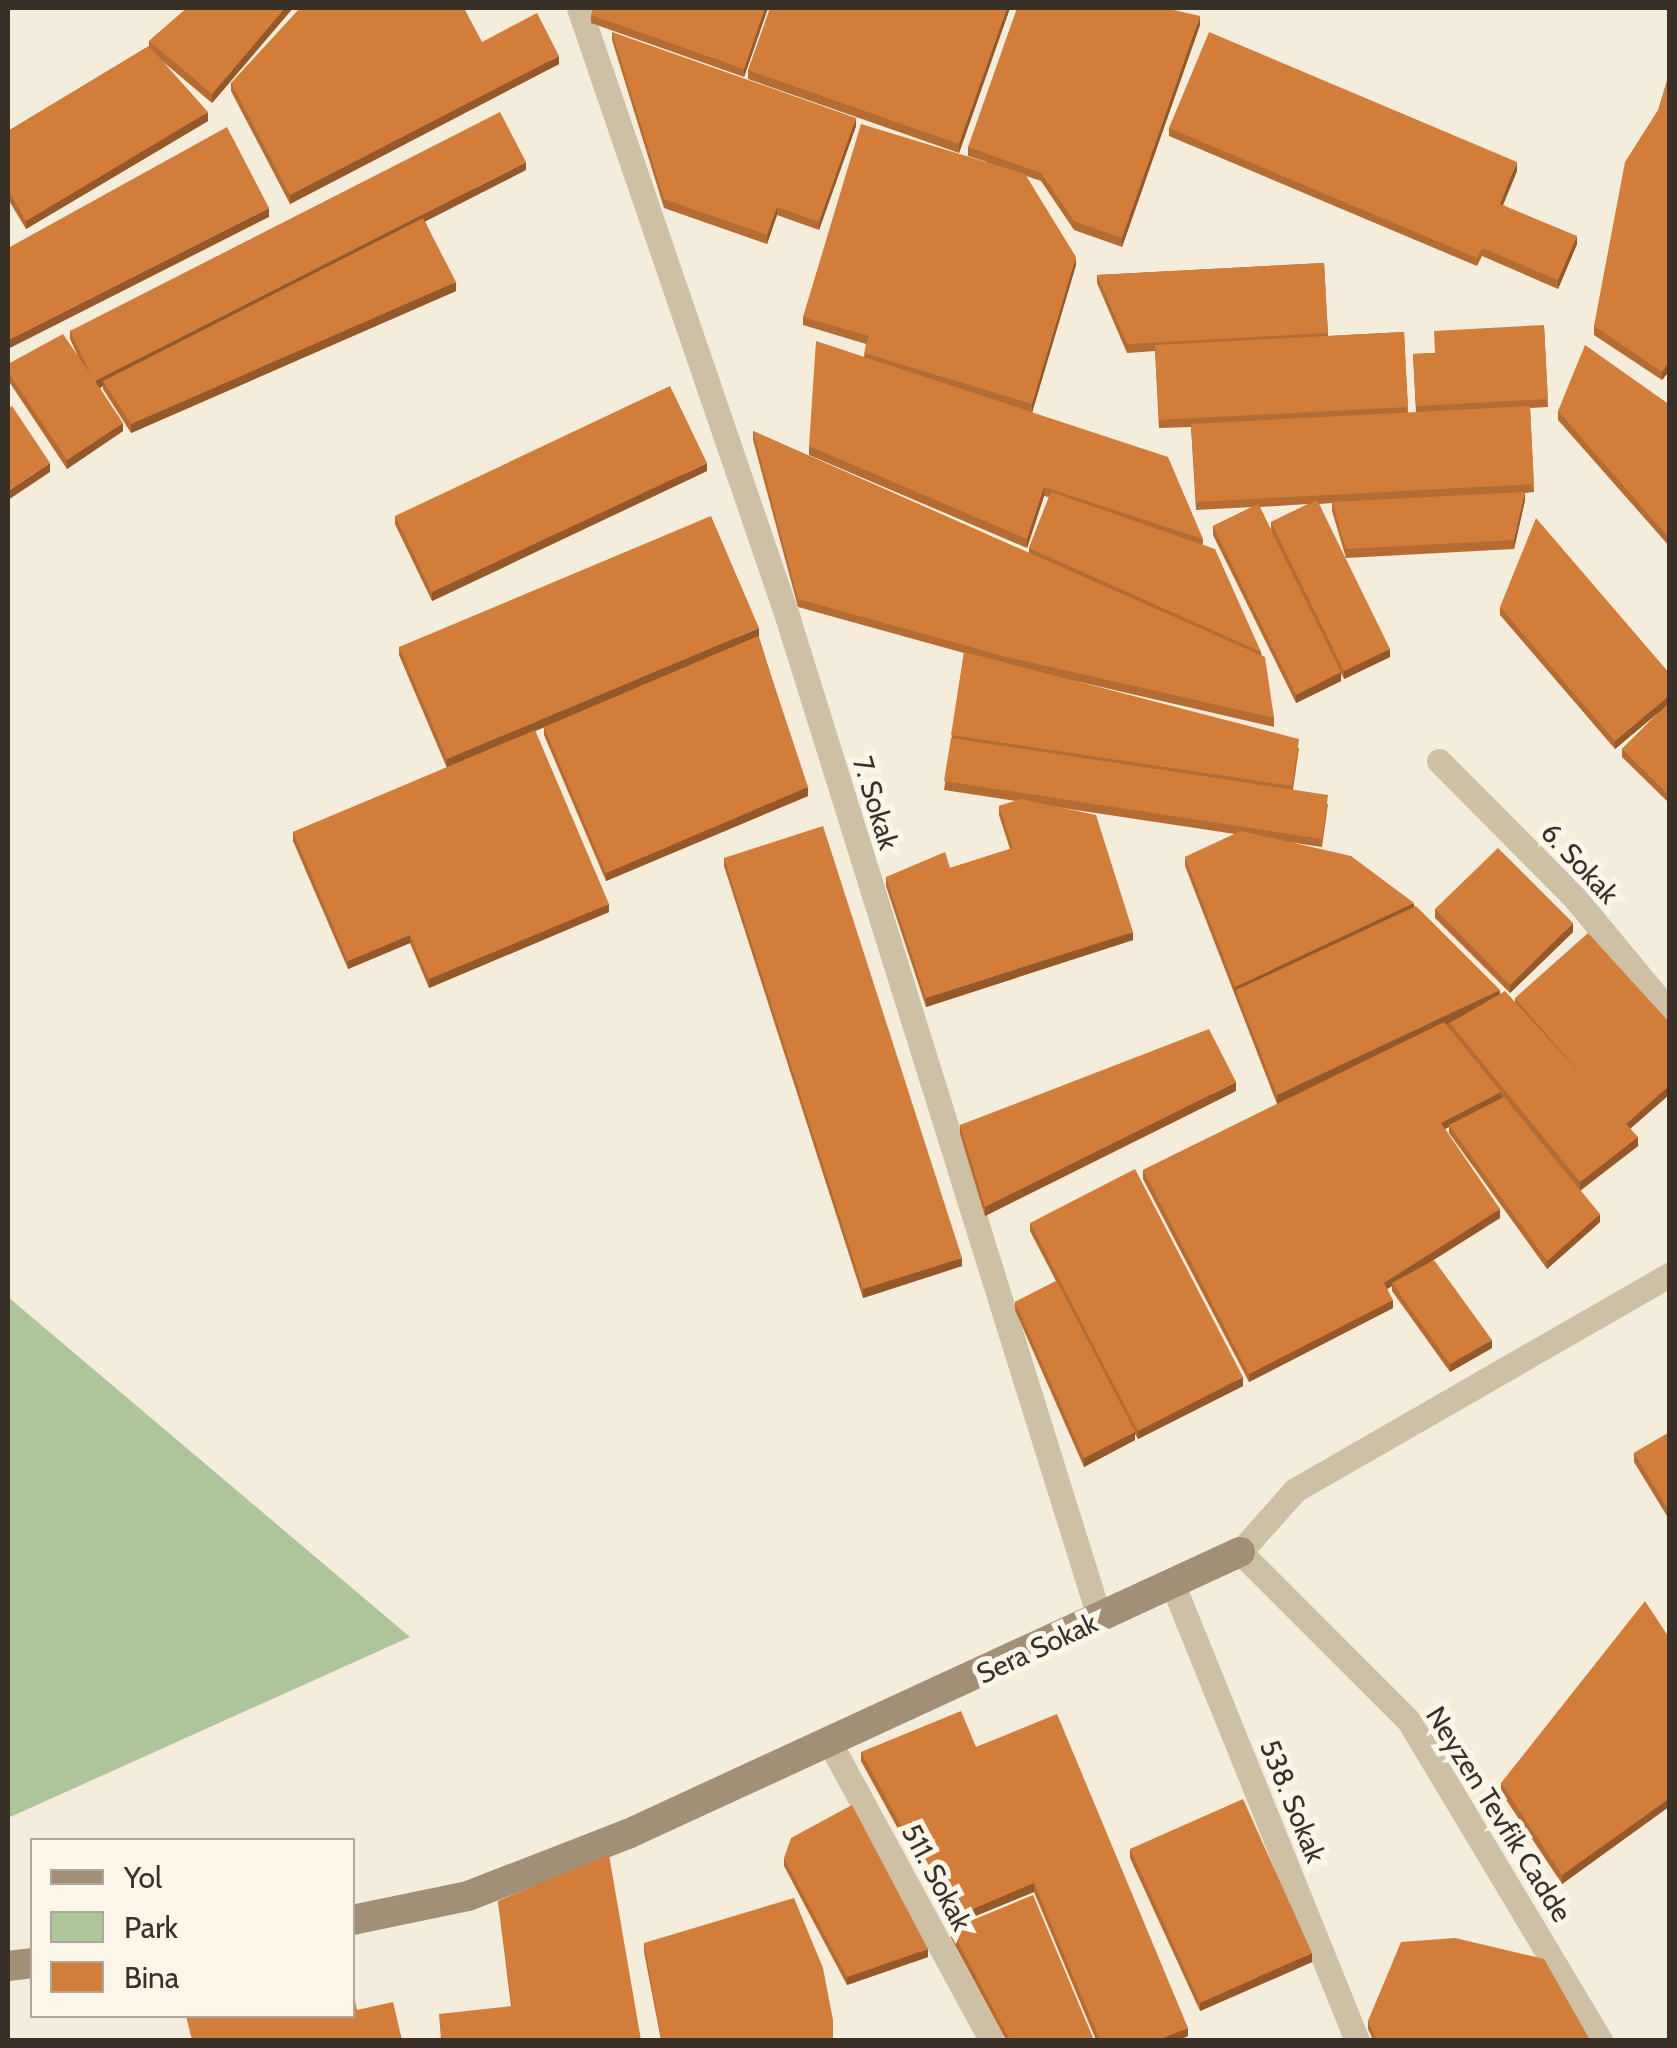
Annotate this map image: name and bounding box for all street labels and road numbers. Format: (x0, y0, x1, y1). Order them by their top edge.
street label: 7. Sokak (846, 753, 906, 853)
street label: 6. Sokak (1534, 816, 1626, 910)
street label: Sera Sokak (971, 1605, 1103, 1691)
street label: Neyzen Tevfik Cadde (1419, 1700, 1579, 1928)
street label: 538. Sokak (1253, 1735, 1333, 1867)
street label: 511. Sokak (895, 1818, 979, 1936)

